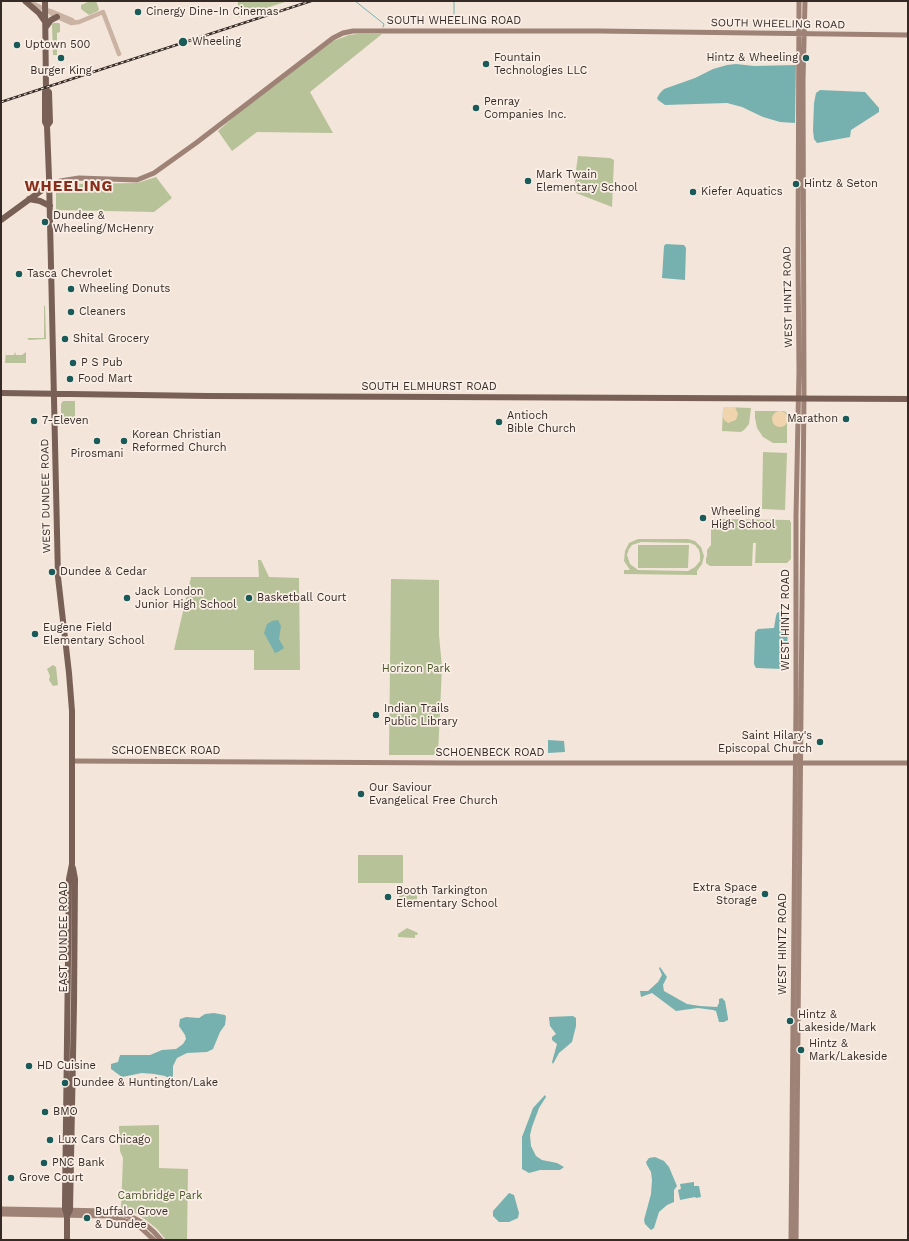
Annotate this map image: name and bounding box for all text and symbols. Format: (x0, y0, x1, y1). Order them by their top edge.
place label: Cinergy Dine-In Cinemas (146, 5, 279, 19)
marker: Cinergy Dine-In Cinemas (133, 7, 143, 17)
street label: SOUTH WHEELING ROAD (387, 14, 521, 28)
street label: SOUTH WHEELING ROAD (711, 16, 845, 32)
place label: Wheeling (192, 35, 241, 49)
marker: Wheeling (177, 36, 189, 48)
place label: Uptown 500 (25, 38, 90, 52)
marker: Uptown 500 (12, 40, 22, 50)
place label: Fountain Technologies LLC (494, 51, 587, 77)
place label: Hintz & Wheeling (706, 51, 798, 65)
marker: Burger King (56, 53, 66, 63)
marker: Hintz & Wheeling (801, 53, 811, 63)
marker: Fountain Technologies LLC (481, 59, 491, 69)
place label: Burger King (30, 64, 92, 78)
place label: Penray Companies Inc. (484, 95, 566, 121)
marker: Penray Companies Inc. (471, 103, 481, 113)
place label: Mark Twain Elementary School (536, 168, 638, 194)
marker: Mark Twain Elementary School (523, 176, 533, 186)
place label: Hintz & Seton (804, 177, 878, 191)
district label: WHEELING (25, 178, 113, 196)
marker: Hintz & Seton (791, 179, 801, 189)
place label: Kiefer Aquatics (701, 185, 783, 199)
marker: Kiefer Aquatics (688, 187, 698, 197)
place label: Dundee & Wheeling/McHenry (53, 209, 154, 235)
marker: Dundee & Wheeling/McHenry (40, 217, 50, 227)
street label: WEST HINTZ ROAD (781, 246, 795, 348)
place label: Tasca Chevrolet (27, 267, 112, 281)
marker: Tasca Chevrolet (14, 269, 24, 279)
place label: Wheeling Donuts (79, 282, 170, 296)
marker: Wheeling Donuts (66, 284, 76, 294)
place label: Cleaners (79, 305, 126, 319)
marker: Cleaners (66, 307, 76, 317)
place label: Shital Grocery (73, 332, 149, 346)
marker: Shital Grocery (60, 334, 70, 344)
place label: P S Pub (81, 356, 123, 370)
marker: P S Pub (68, 358, 78, 368)
place label: Food Mart (78, 372, 132, 386)
marker: Food Mart (65, 374, 75, 384)
street label: SOUTH ELMHURST ROAD (361, 380, 497, 394)
place label: Antioch Bible Church (507, 409, 576, 435)
place label: Marathon (787, 412, 838, 426)
place label: 7-Eleven (42, 414, 89, 428)
marker: Marathon (841, 414, 851, 424)
marker: 7-Eleven (29, 416, 39, 426)
marker: Antioch Bible Church (494, 417, 504, 427)
place label: Korean Christian Reformed Church (132, 428, 227, 454)
marker: Pirosmani (92, 436, 102, 446)
marker: Korean Christian Reformed Church (119, 436, 129, 446)
street label: WEST DUNDEE ROAD (38, 439, 54, 553)
place label: Pirosmani (71, 447, 123, 461)
place label: Wheeling High School (711, 505, 775, 531)
marker: Wheeling High School (698, 513, 708, 523)
place label: Dundee & Cedar (60, 565, 147, 579)
marker: Dundee & Cedar (47, 567, 57, 577)
street label: WEST HINTZ ROAD (779, 569, 793, 671)
place label: Jack London Junior High School (135, 585, 236, 611)
place label: Basketball Court (257, 591, 346, 605)
marker: Jack London Junior High School (122, 593, 132, 603)
marker: Basketball Court (244, 593, 254, 603)
place label: Eugene Field Elementary School (43, 621, 145, 647)
marker: Eugene Field Elementary School (30, 629, 40, 639)
park label: Horizon Park (382, 662, 450, 676)
place label: Indian Trails Public Library (384, 702, 458, 728)
marker: Indian Trails Public Library (371, 710, 381, 720)
place label: Saint Hilary's Episcopal Church (718, 729, 812, 755)
marker: Saint Hilary's Episcopal Church (815, 737, 825, 747)
street label: SCHOENBECK ROAD (112, 744, 220, 758)
street label: SCHOENBECK ROAD (436, 746, 544, 760)
place label: Our Saviour Evangelical Free Church (369, 781, 498, 807)
marker: Our Saviour Evangelical Free Church (356, 789, 366, 799)
street label: EAST DUNDEE ROAD (57, 881, 71, 993)
place label: Extra Space Storage (693, 881, 757, 907)
place label: Booth Tarkington Elementary School (396, 884, 498, 910)
marker: Extra Space Storage (760, 889, 770, 899)
marker: Booth Tarkington Elementary School (383, 892, 393, 902)
street label: WEST HINTZ ROAD (776, 893, 790, 995)
place label: Hintz & Lakeside/Mark (798, 1008, 876, 1034)
marker: Hintz & Lakeside/Mark (785, 1016, 795, 1026)
place label: Hintz & Mark/Lakeside (809, 1037, 887, 1063)
marker: Hintz & Mark/Lakeside (796, 1045, 806, 1055)
place label: HD Cuisine (37, 1059, 96, 1073)
marker: HD Cuisine (24, 1061, 34, 1071)
place label: Dundee & Huntington/Lake (73, 1076, 218, 1090)
marker: Dundee & Huntington/Lake (60, 1078, 70, 1088)
place label: BMO (53, 1105, 78, 1119)
marker: BMO (40, 1107, 50, 1117)
place label: Lux Cars Chicago (58, 1133, 151, 1147)
marker: Lux Cars Chicago (45, 1135, 55, 1145)
place label: PNC Bank (52, 1156, 105, 1170)
marker: PNC Bank (39, 1158, 49, 1168)
place label: Grove Court (19, 1171, 83, 1185)
marker: Grove Court (6, 1173, 16, 1183)
park label: Cambridge Park (117, 1189, 203, 1203)
place label: Buffalo Grove & Dundee (95, 1205, 168, 1231)
marker: Buffalo Grove & Dundee (82, 1213, 92, 1223)

